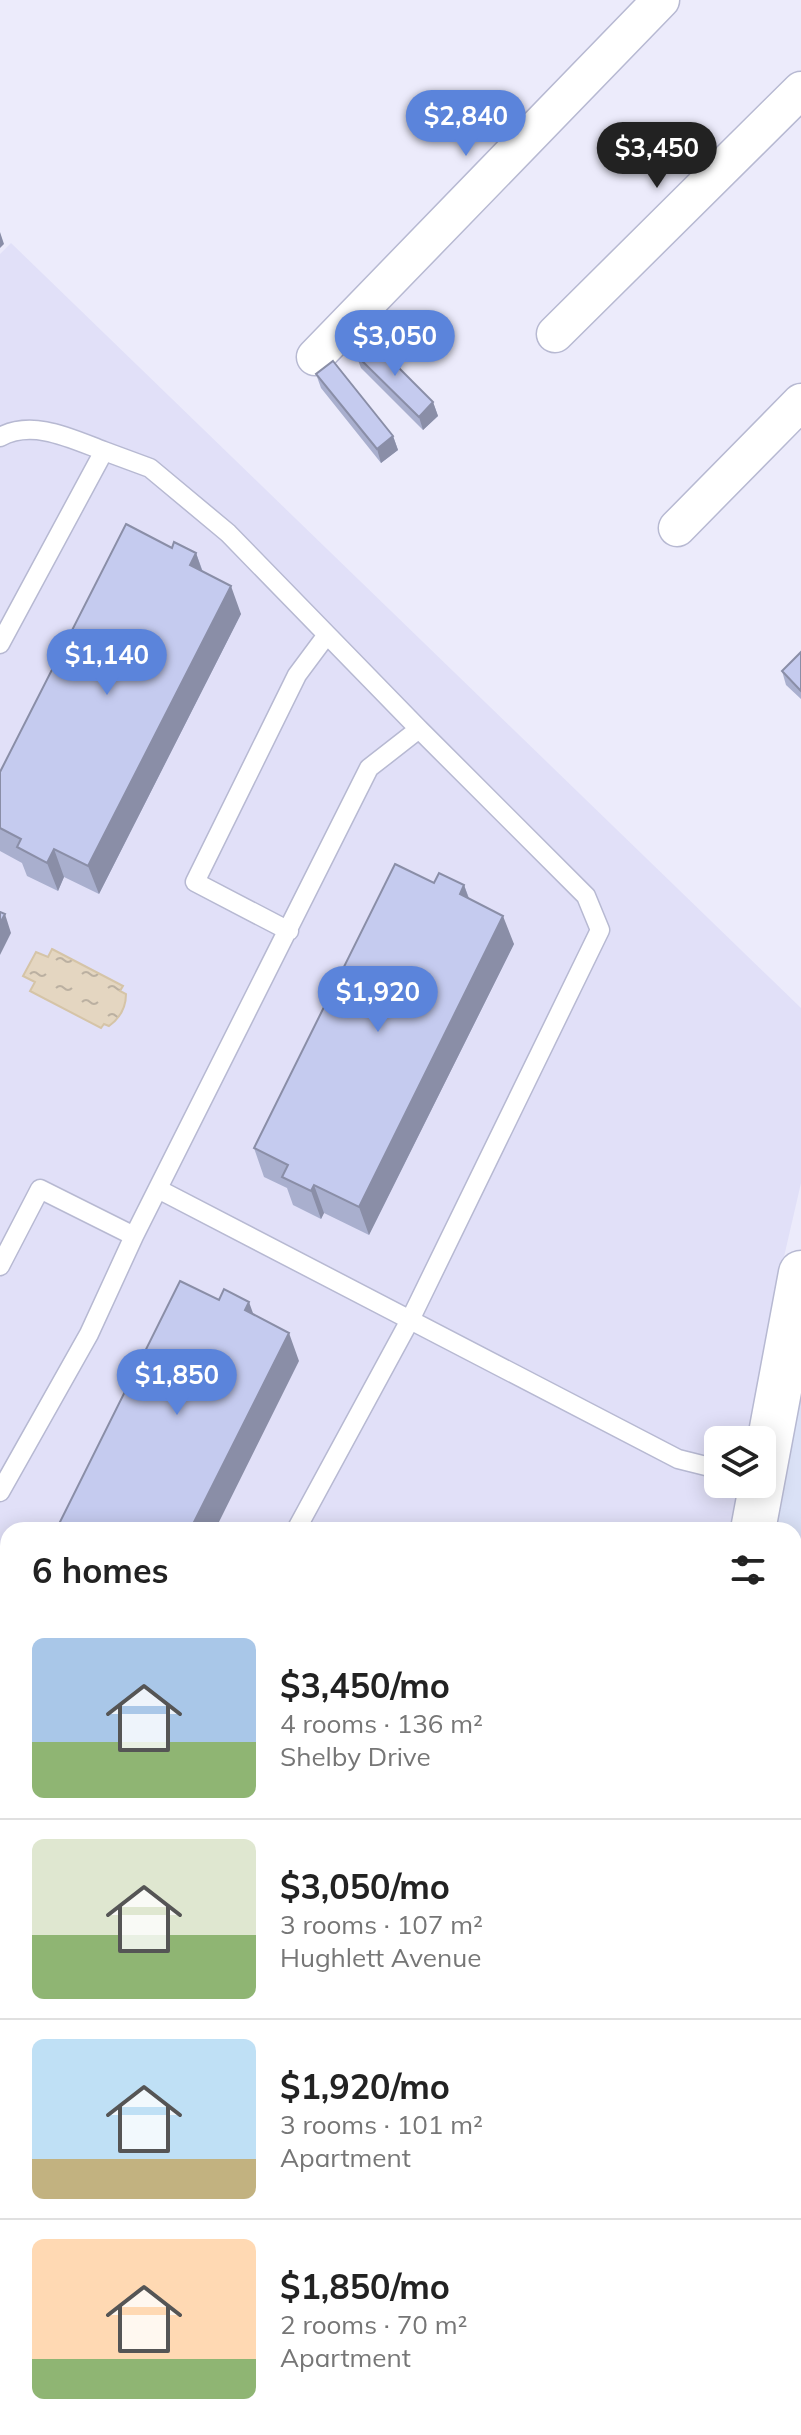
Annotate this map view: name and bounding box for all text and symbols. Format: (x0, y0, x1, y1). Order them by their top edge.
pin: $2,840 (401, 90, 531, 158)
text: $2,840 (424, 99, 508, 132)
pin: $3,450 (592, 122, 722, 190)
text: $3,450 (615, 131, 699, 164)
pin: $3,050 (330, 310, 460, 378)
text: $3,050 (353, 319, 437, 352)
pin: $1,140 (42, 629, 172, 697)
text: $1,140 (65, 638, 149, 671)
pin: $1,920 (313, 966, 443, 1034)
text: $1,920 (336, 975, 420, 1008)
pin: $1,850 (112, 1349, 242, 1417)
text: $1,850 (135, 1358, 219, 1391)
map controls (704, 1426, 776, 1498)
button: layers (704, 1426, 776, 1498)
icon: filters (726, 1548, 770, 1592)
text: 6 homes (32, 1549, 169, 1592)
text: $3,450/mo (280, 1664, 450, 1707)
icon: home (96, 1670, 192, 1766)
text: 4 rooms · 136 m² (280, 1707, 483, 1740)
text: Shelby Drive (280, 1740, 431, 1773)
text: $3,050/mo (280, 1865, 450, 1908)
icon: home (96, 1871, 192, 1967)
text: 3 rooms · 107 m² (280, 1908, 483, 1941)
text: Hughlett Avenue (280, 1941, 481, 1974)
text: $1,920/mo (280, 2065, 450, 2108)
icon: home (96, 2071, 192, 2167)
text: 3 rooms · 101 m² (280, 2108, 483, 2141)
text: Apartment (280, 2141, 411, 2174)
text: $1,850/mo (280, 2265, 450, 2308)
icon: home (96, 2271, 192, 2367)
text: 2 rooms · 70 m² (280, 2308, 467, 2341)
text: Apartment (280, 2341, 411, 2374)

